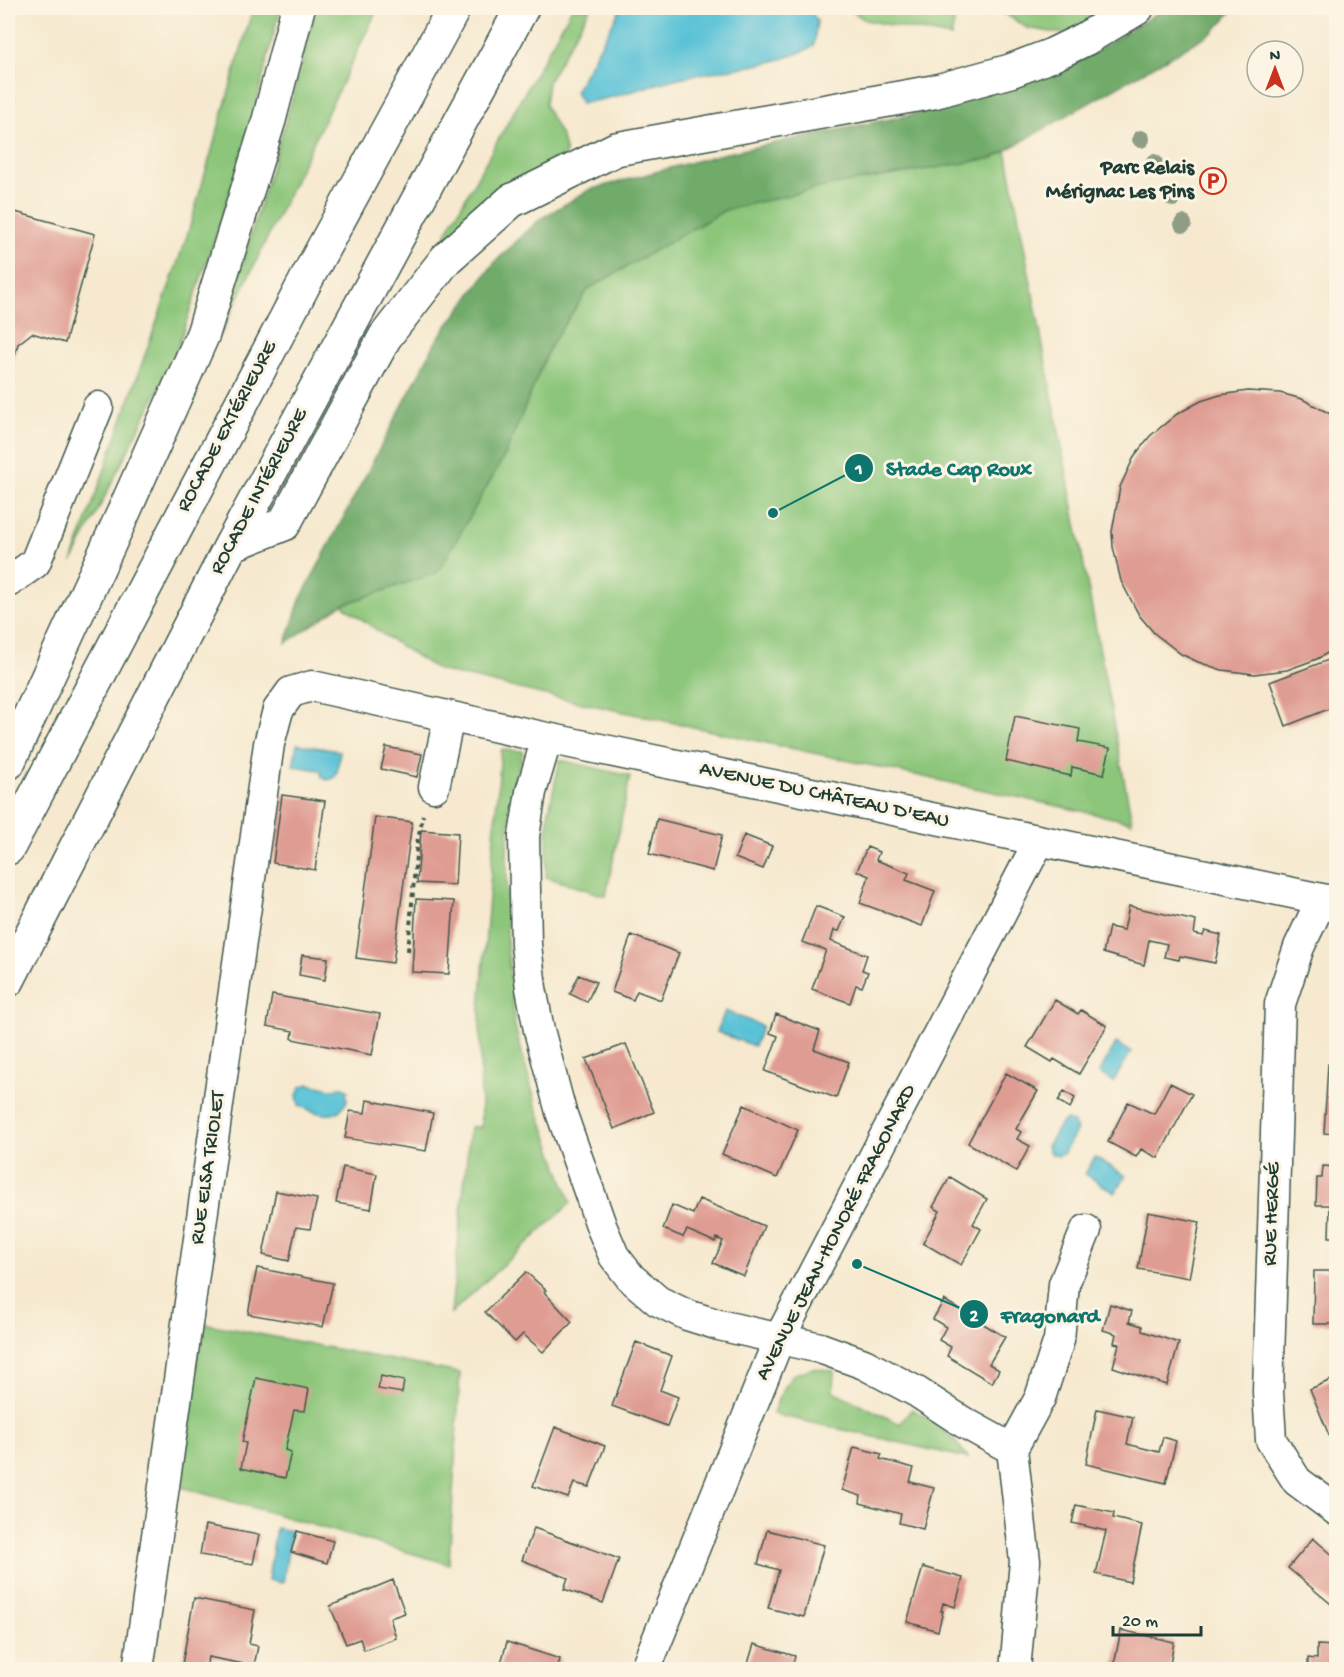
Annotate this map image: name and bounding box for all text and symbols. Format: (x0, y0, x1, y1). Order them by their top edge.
north arrow (1245, 39, 1305, 99)
text: N (1270, 48, 1281, 67)
place label: Parc Relais Mérignac Les Pins (1046, 157, 1195, 206)
parking icon: Parc Relais Mérignac Les Pins (1198, 166, 1228, 196)
street label: ROCADE EXTÉRIEURE (172, 337, 284, 517)
street label: ROCADE INTÉRIEURE (206, 404, 315, 579)
callout: Stade Cap Roux (844, 448, 1044, 488)
text: Stade Cap Roux (886, 458, 1032, 484)
text: 1 (854, 460, 863, 481)
street label: AVENUE DU CHÂTEAU D'EAU (697, 757, 951, 835)
street label: AVENUE JEAN-HONORÉ FRAGONARD (751, 1081, 923, 1385)
street label: RUE ELSA TRIOLET (186, 1089, 232, 1246)
street label: RUE HERGÉ (1259, 1161, 1287, 1266)
callout: Fragonard (959, 1294, 1112, 1334)
text: Fragonard (1000, 1305, 1101, 1331)
text: 2 (970, 1307, 979, 1328)
scale bar (1113, 1599, 1202, 1637)
text: 20 m (1122, 1612, 1158, 1633)

